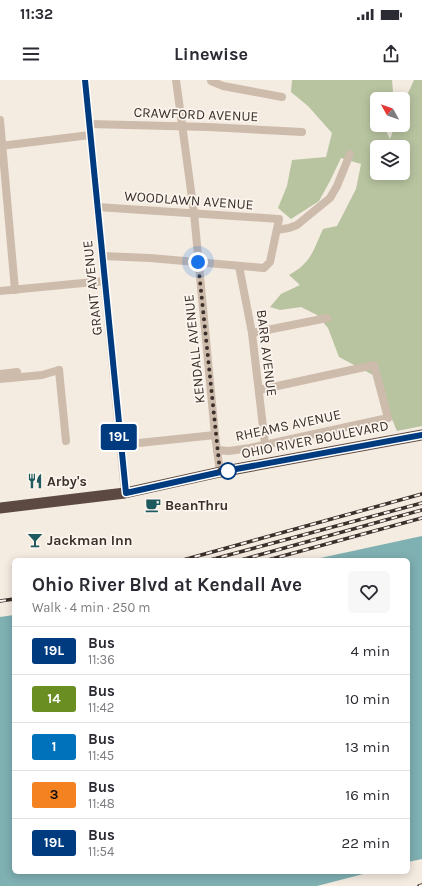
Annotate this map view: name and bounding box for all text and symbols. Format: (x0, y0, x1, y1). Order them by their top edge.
text: 11:32 (20, 5, 53, 23)
icon: menu (20, 43, 42, 65)
text: Linewise (174, 43, 248, 65)
icon: share (380, 43, 402, 65)
north arrow (370, 92, 410, 132)
map controls (370, 92, 410, 180)
street label: CRAWFORD AVENUE (133, 104, 259, 125)
button: layers (370, 140, 410, 180)
street label: WOODLAWN AVENUE (124, 188, 254, 213)
street label: GRANT AVENUE (79, 240, 106, 336)
your location (188, 252, 208, 272)
street label: KENDALL AVENUE (180, 294, 209, 404)
street label: BARR AVENUE (253, 309, 280, 397)
street label: RHEAMS AVENUE (234, 406, 342, 445)
street label: OHIO RIVER BOULEVARD (240, 417, 390, 462)
line badge: 19L (96, 424, 142, 450)
text: 19L (109, 428, 129, 445)
unlabelled marker (219, 462, 237, 480)
restaurant icon: Arby's (26, 472, 44, 490)
place label: Arby's (47, 473, 87, 490)
cafe icon: BeanThru (144, 496, 162, 514)
place label: BeanThru (165, 497, 228, 514)
bar icon: Jackman Inn (26, 531, 44, 549)
place label: Jackman Inn (47, 532, 133, 549)
button: heart (348, 571, 390, 613)
text: Ohio River Blvd at Kendall Ave (32, 574, 302, 596)
text: Walk · 4 min · 250 m (32, 600, 150, 615)
text: Bus (88, 634, 115, 652)
text: 19L (44, 642, 64, 659)
text: 4 min (351, 642, 390, 660)
text: 11:36 (88, 652, 115, 667)
text: Bus (88, 682, 115, 700)
text: 14 (47, 690, 61, 707)
text: 10 min (345, 690, 390, 708)
text: 11:42 (88, 700, 114, 715)
text: Bus (88, 730, 115, 748)
text: 1 (52, 738, 57, 755)
text: 13 min (345, 738, 390, 756)
text: 11:45 (88, 748, 114, 763)
text: Bus (88, 778, 115, 796)
text: 3 (50, 786, 58, 803)
text: 16 min (345, 786, 390, 804)
text: 11:48 (88, 796, 115, 811)
text: Bus (88, 826, 115, 844)
text: 19L (44, 834, 64, 851)
text: 22 min (341, 834, 390, 852)
text: 11:54 (88, 844, 114, 859)

